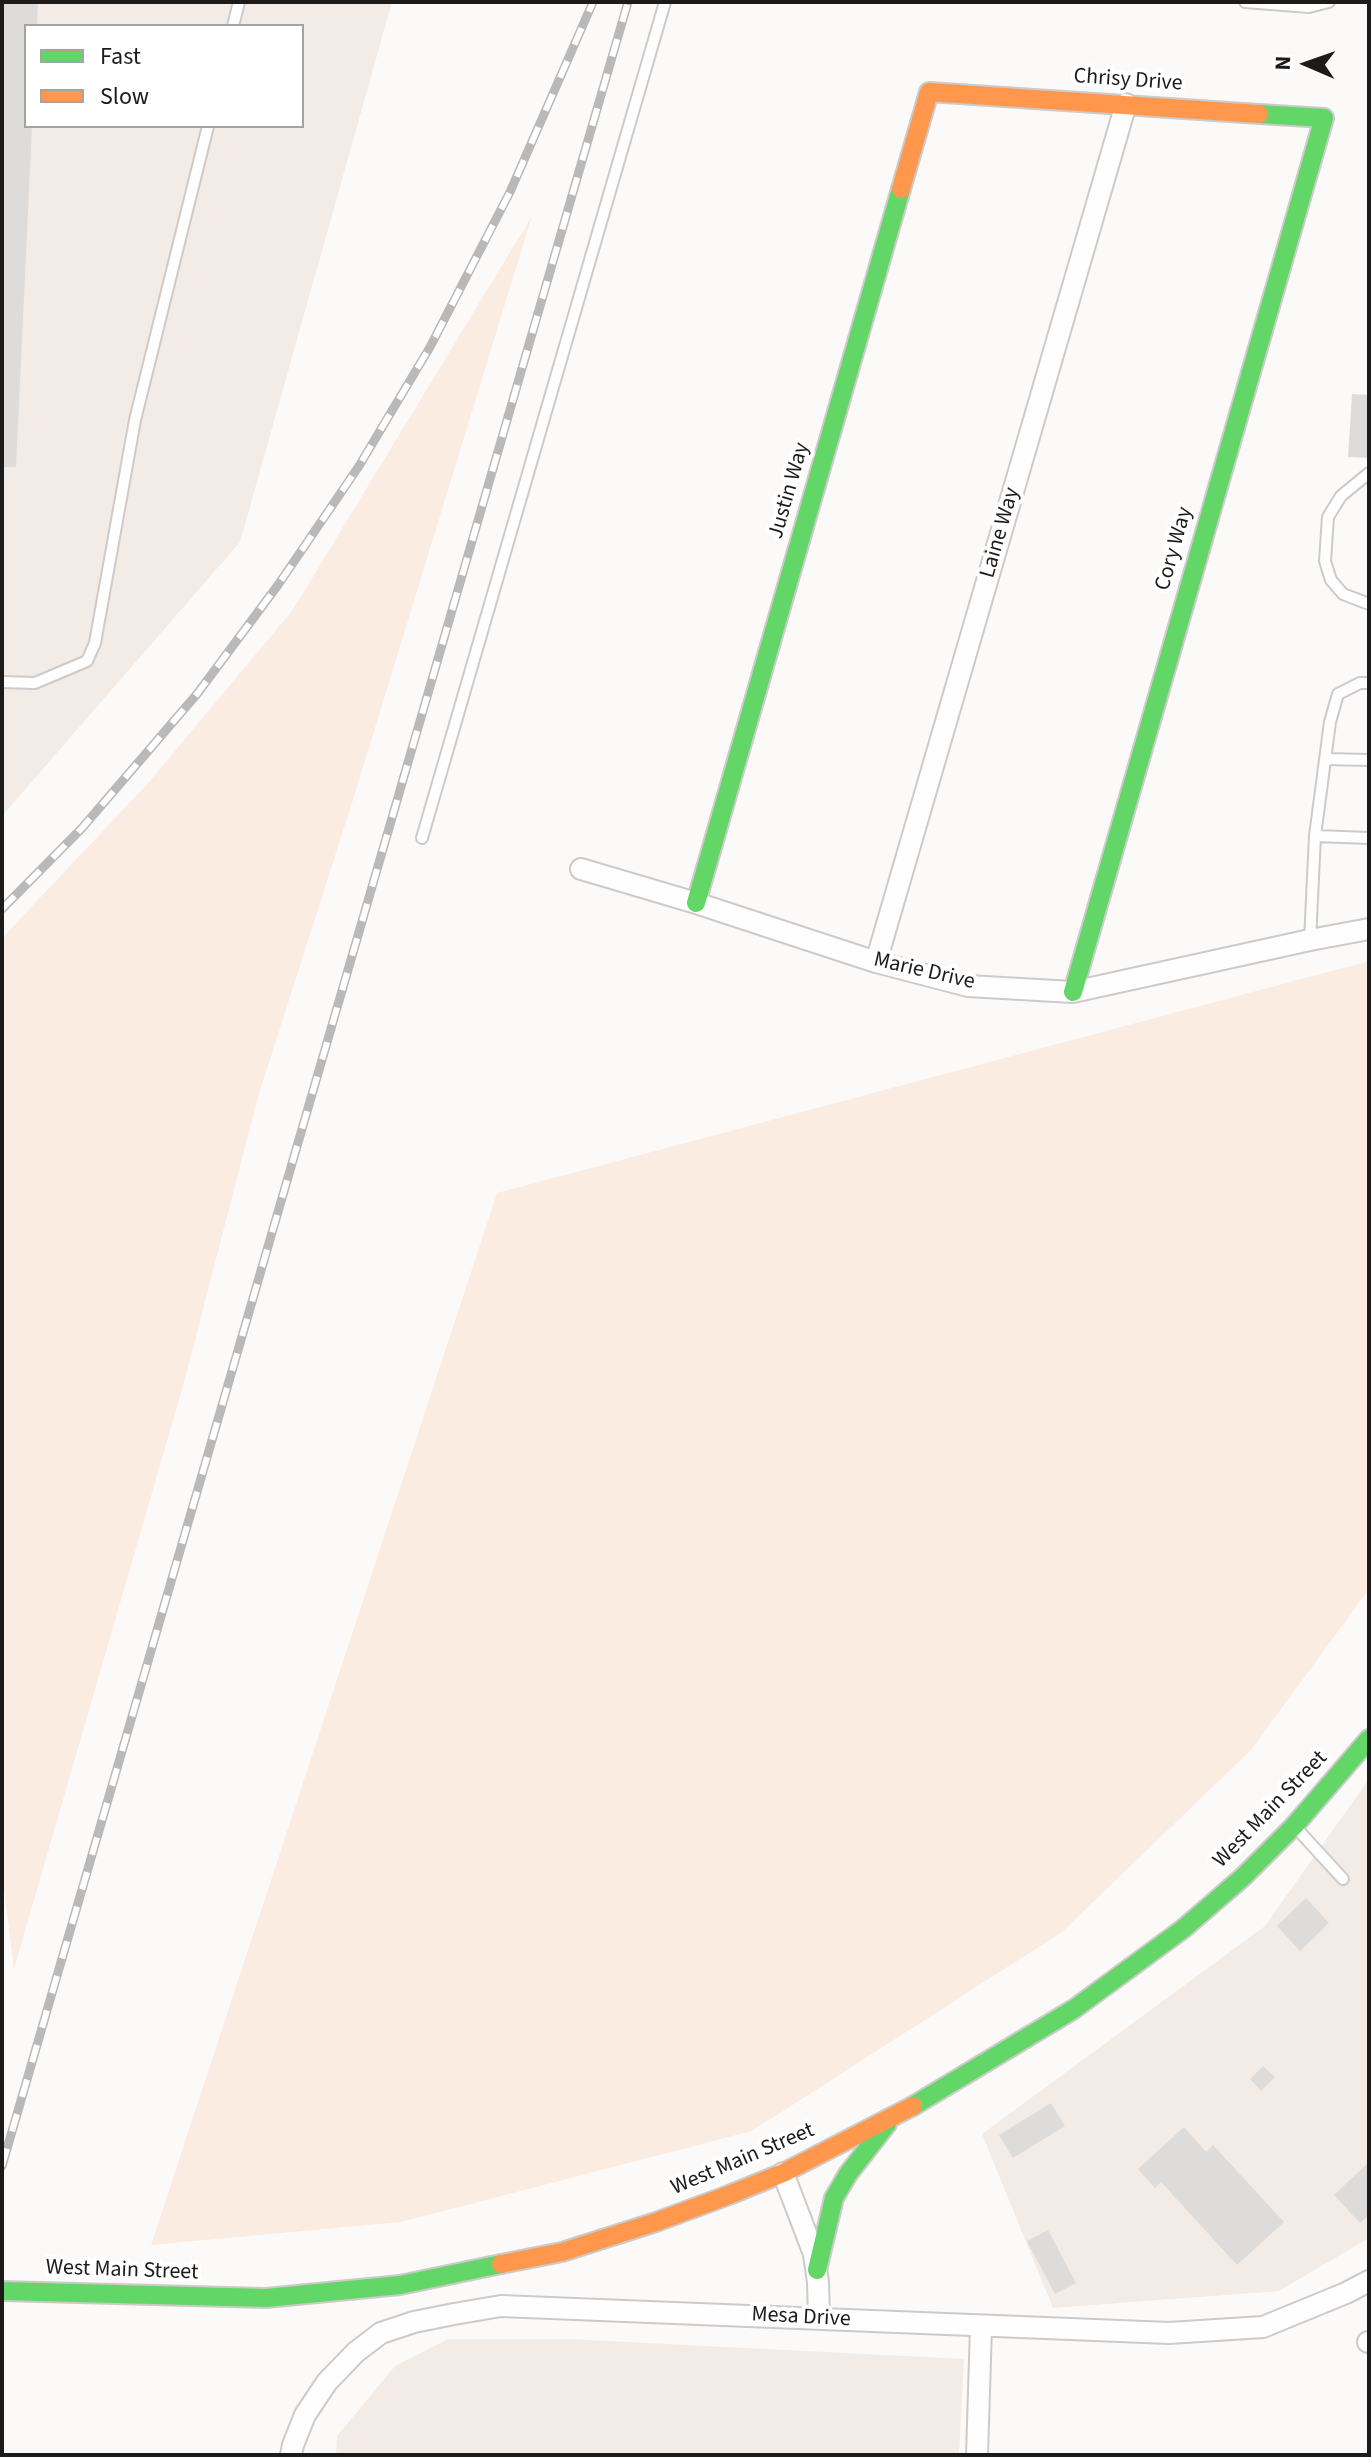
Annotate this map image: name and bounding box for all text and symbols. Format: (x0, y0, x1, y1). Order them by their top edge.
legend (24, 24, 304, 128)
north arrow (1267, 24, 1347, 104)
text: Fast (100, 39, 141, 74)
text: N (1267, 55, 1299, 71)
street label: Chrisy Drive (1073, 64, 1183, 98)
text: Slow (100, 79, 149, 114)
street label: Justin Way (764, 440, 816, 542)
street label: Laine Way (976, 485, 1026, 581)
street label: Cory Way (1151, 504, 1199, 594)
street label: Marie Drive (871, 948, 977, 996)
street label: West Main Street (1208, 1746, 1334, 1874)
street label: West Main Street (667, 2118, 819, 2202)
street label: West Main Street (45, 2255, 199, 2287)
street label: Mesa Drive (751, 2302, 851, 2334)

